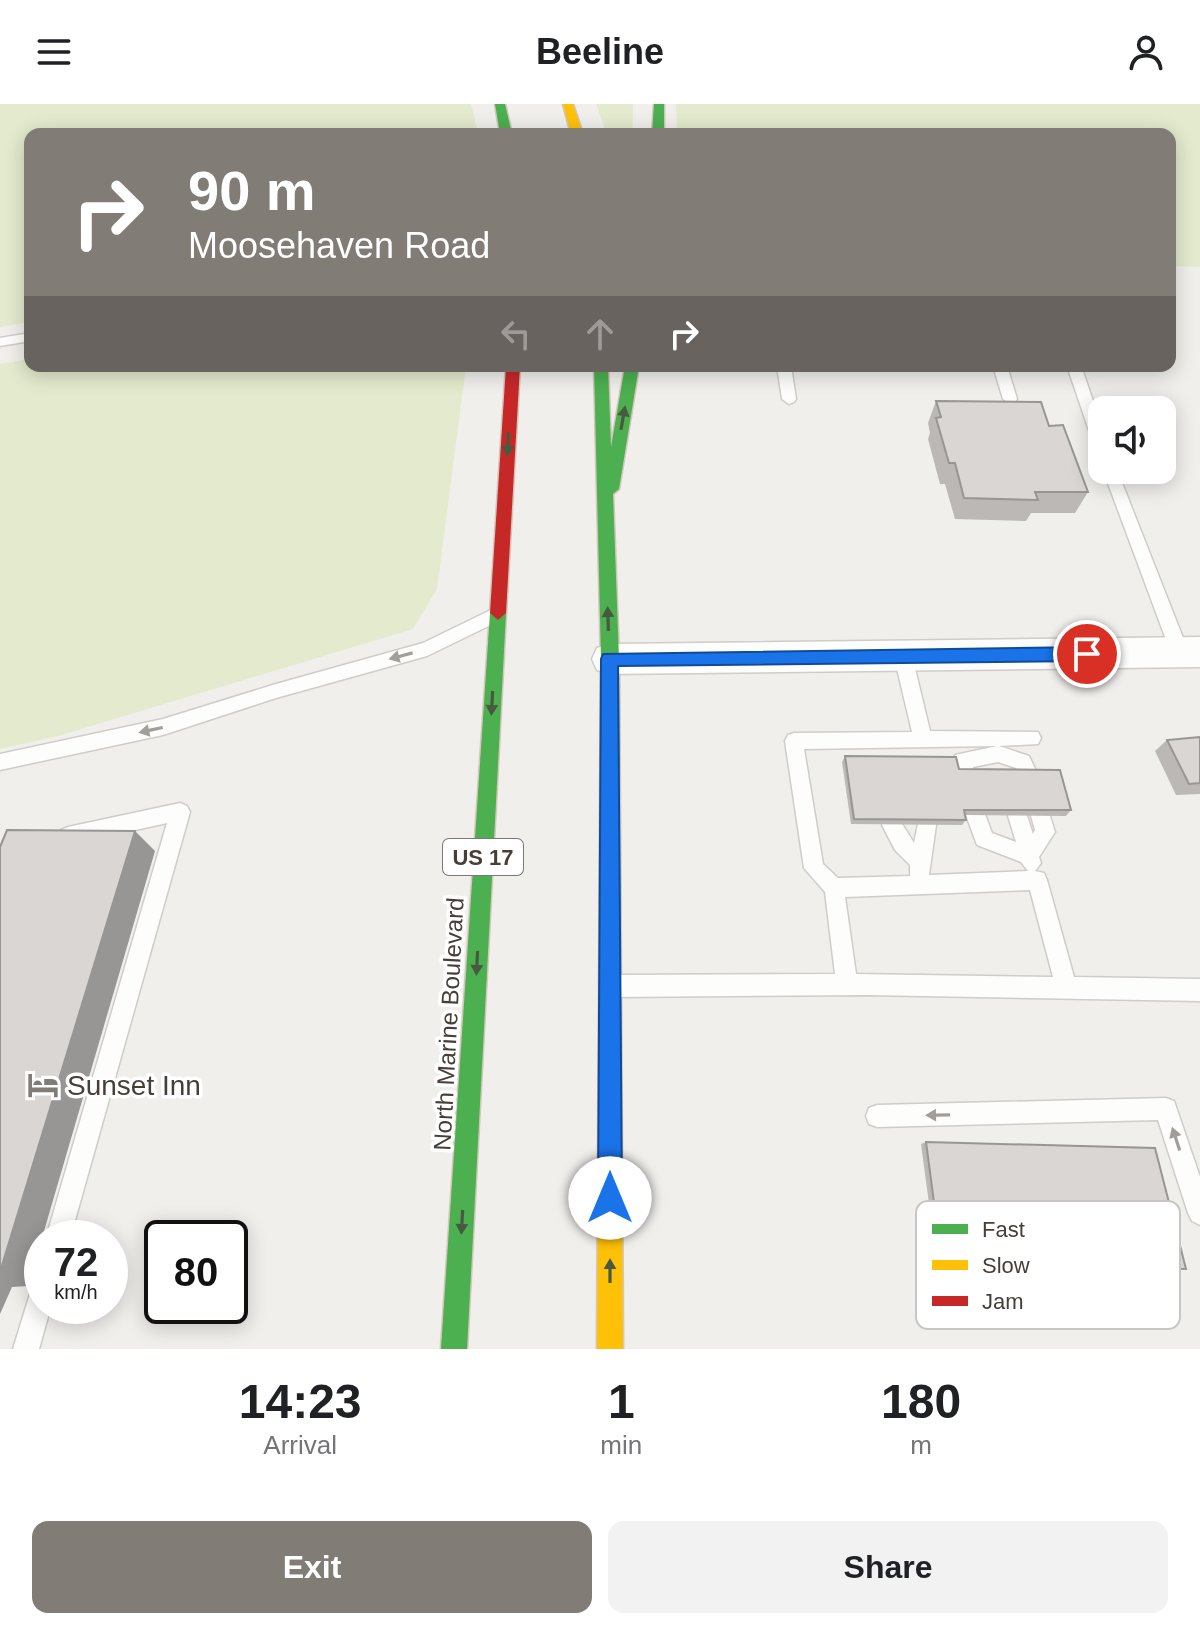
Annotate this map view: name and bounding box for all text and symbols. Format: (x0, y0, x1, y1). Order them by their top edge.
icon: menu (32, 30, 76, 74)
icon: person (1124, 30, 1168, 74)
text: Beeline (536, 31, 664, 72)
text: 90 m (188, 159, 316, 222)
icon: right (56, 160, 160, 264)
text: Moosehaven Road (188, 225, 490, 266)
icon: left (494, 312, 538, 356)
icon: ahead (578, 312, 622, 356)
icon: right (662, 312, 706, 356)
map controls (1088, 396, 1176, 484)
button: sound (1088, 396, 1176, 484)
one-way arrow (617, 405, 630, 430)
one-way arrow (501, 432, 514, 457)
one-way arrow (602, 606, 615, 631)
pin (1053, 620, 1121, 688)
icon: arrive (1065, 632, 1109, 676)
one-way arrow (388, 651, 413, 663)
one-way arrow (485, 691, 498, 716)
one-way arrow (139, 724, 164, 737)
road number: US 17 (443, 839, 523, 875)
street label: North Marine Boulevard (428, 897, 469, 1151)
one-way arrow (470, 951, 483, 976)
hotel icon: Sunset Inn (26, 1068, 60, 1102)
place label: Sunset Inn (67, 1070, 201, 1101)
one-way arrow (925, 1109, 950, 1121)
one-way arrow (1169, 1126, 1182, 1150)
position arrow (568, 1156, 652, 1240)
legend (916, 1201, 1180, 1329)
one-way arrow (455, 1210, 468, 1235)
text: Fast (982, 1217, 1025, 1242)
speed limit sign: 80 (144, 1220, 248, 1324)
text: 72 (54, 1240, 98, 1284)
text: Slow (982, 1253, 1030, 1278)
one-way arrow (604, 1258, 616, 1283)
text: km/h (54, 1281, 98, 1303)
text: Jam (982, 1289, 1024, 1314)
text: 14:23 (239, 1375, 362, 1428)
text: 1 (608, 1375, 635, 1428)
text: 180 (881, 1375, 961, 1428)
text: Arrival (263, 1430, 337, 1460)
text: min (600, 1430, 642, 1460)
text: m (910, 1430, 932, 1460)
button: Exit (32, 1521, 592, 1613)
button: Share (608, 1521, 1168, 1613)

